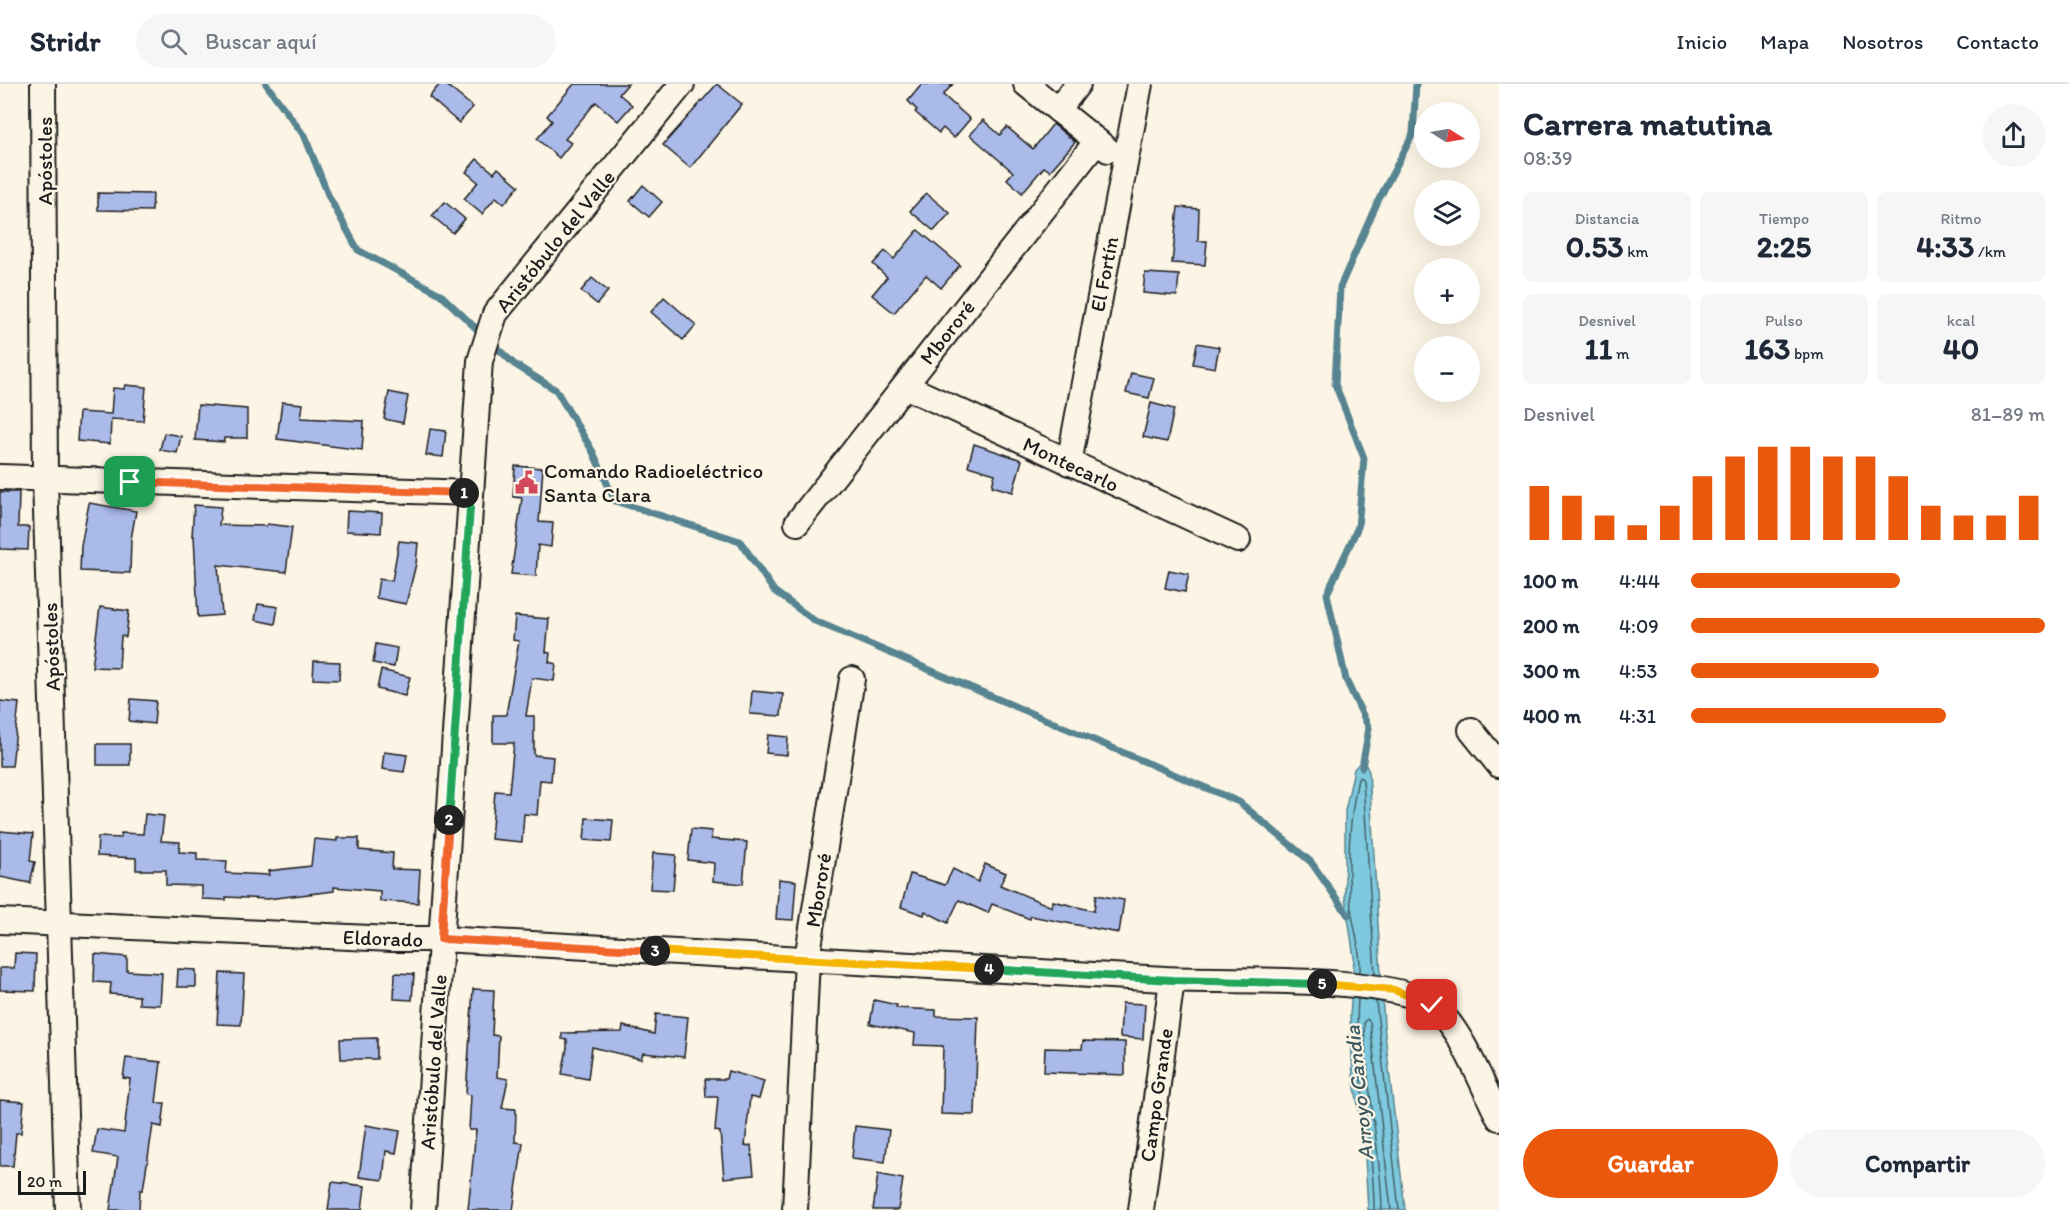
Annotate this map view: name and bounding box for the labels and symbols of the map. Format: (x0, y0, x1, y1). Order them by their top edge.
north arrow (1414, 102, 1480, 168)
street label: Apóstoles (32, 117, 57, 205)
street label: Aristóbulo del Valle (490, 165, 620, 317)
street label: El Fortín (1084, 234, 1124, 314)
street label: Mbororé (914, 295, 980, 369)
street label: Montecarlo (1019, 431, 1123, 497)
pin (104, 456, 155, 507)
place label: Comando Radioeléctrico Santa Clara (544, 458, 763, 507)
public building icon: Comando Radioeléctrico Santa Clara (513, 469, 539, 495)
pin: 1 (449, 478, 479, 508)
street label: Apóstoles (37, 602, 65, 692)
pin: 2 (434, 805, 464, 835)
street label: Mbororé (800, 851, 836, 929)
street label: Eldorado (342, 924, 424, 952)
pin: 3 (640, 936, 670, 966)
pin: 4 (974, 954, 1004, 984)
pin: 5 (1307, 969, 1337, 999)
street label: Aristóbulo del Valle (414, 973, 452, 1151)
pin (1406, 979, 1457, 1030)
water label: Arroyo Candia (1338, 1023, 1379, 1162)
street label: Campo Grande (1134, 1027, 1178, 1163)
scale bar (18, 1168, 86, 1196)

